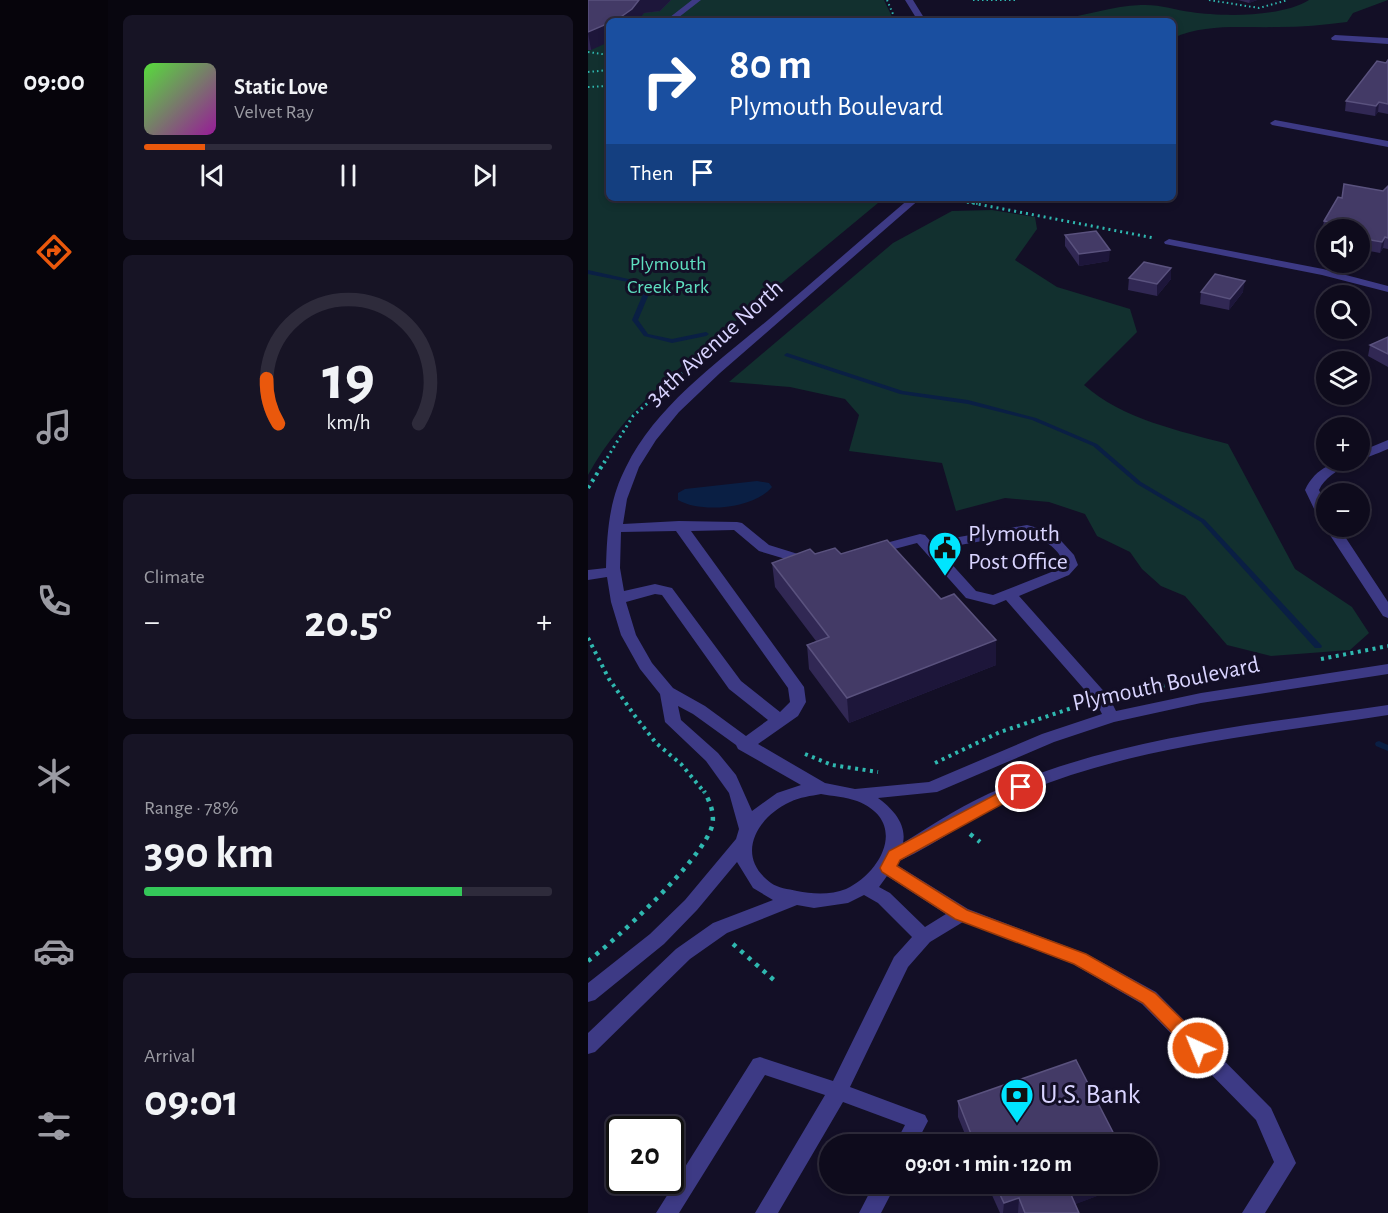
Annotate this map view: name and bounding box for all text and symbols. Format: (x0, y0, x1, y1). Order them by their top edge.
icon: right (630, 42, 708, 120)
text: 80 m (729, 44, 812, 86)
text: 09:00 (23, 68, 85, 95)
text: Static Love (234, 76, 328, 98)
text: Plymouth Boulevard (729, 93, 943, 120)
text: Velvet Ray (234, 102, 314, 122)
icon: arrive (686, 156, 719, 189)
icon: previous (196, 159, 229, 192)
icon: pause (332, 159, 365, 192)
icon: next (468, 159, 501, 192)
text: Then (630, 162, 674, 184)
map controls (1316, 219, 1370, 537)
button: sound (1316, 219, 1370, 273)
icon: directions (33, 231, 75, 273)
park label: Plymouth Creek Park (627, 254, 709, 297)
street label: 34th Avenue North (642, 276, 788, 410)
button: search (1316, 285, 1370, 339)
text: 19 (322, 348, 374, 410)
button: layers (1316, 351, 1370, 405)
icon: music (33, 406, 75, 448)
text: km/h (326, 412, 370, 433)
button: + (1316, 417, 1370, 471)
button: − (1316, 483, 1370, 537)
place label: Plymouth Post Office (968, 522, 1068, 574)
public building icon: Plymouth Post Office (927, 530, 963, 577)
text: Climate (144, 567, 205, 587)
icon: phone (33, 580, 75, 622)
text: 20.5° (304, 600, 392, 645)
text: − (144, 606, 160, 639)
text: + (536, 606, 552, 639)
street label: Plymouth Boulevard (1070, 652, 1262, 716)
icon: climate (33, 755, 75, 797)
pin (995, 761, 1046, 812)
icon: arrive (1004, 770, 1037, 803)
text: Range · 78% (144, 798, 239, 818)
text: 390 km (144, 831, 274, 876)
icon: car (33, 930, 75, 972)
position arrow (1166, 1016, 1230, 1080)
text: Arrival (144, 1046, 195, 1066)
bank icon: U.S. Bank (999, 1077, 1035, 1124)
text: 09:01 (144, 1079, 239, 1124)
place label: U.S. Bank (1040, 1081, 1141, 1109)
icon: filters (33, 1105, 75, 1147)
speed limit sign: 20 (606, 1116, 684, 1194)
text: 09:01 · 1 min · 120 m (905, 1153, 1072, 1175)

